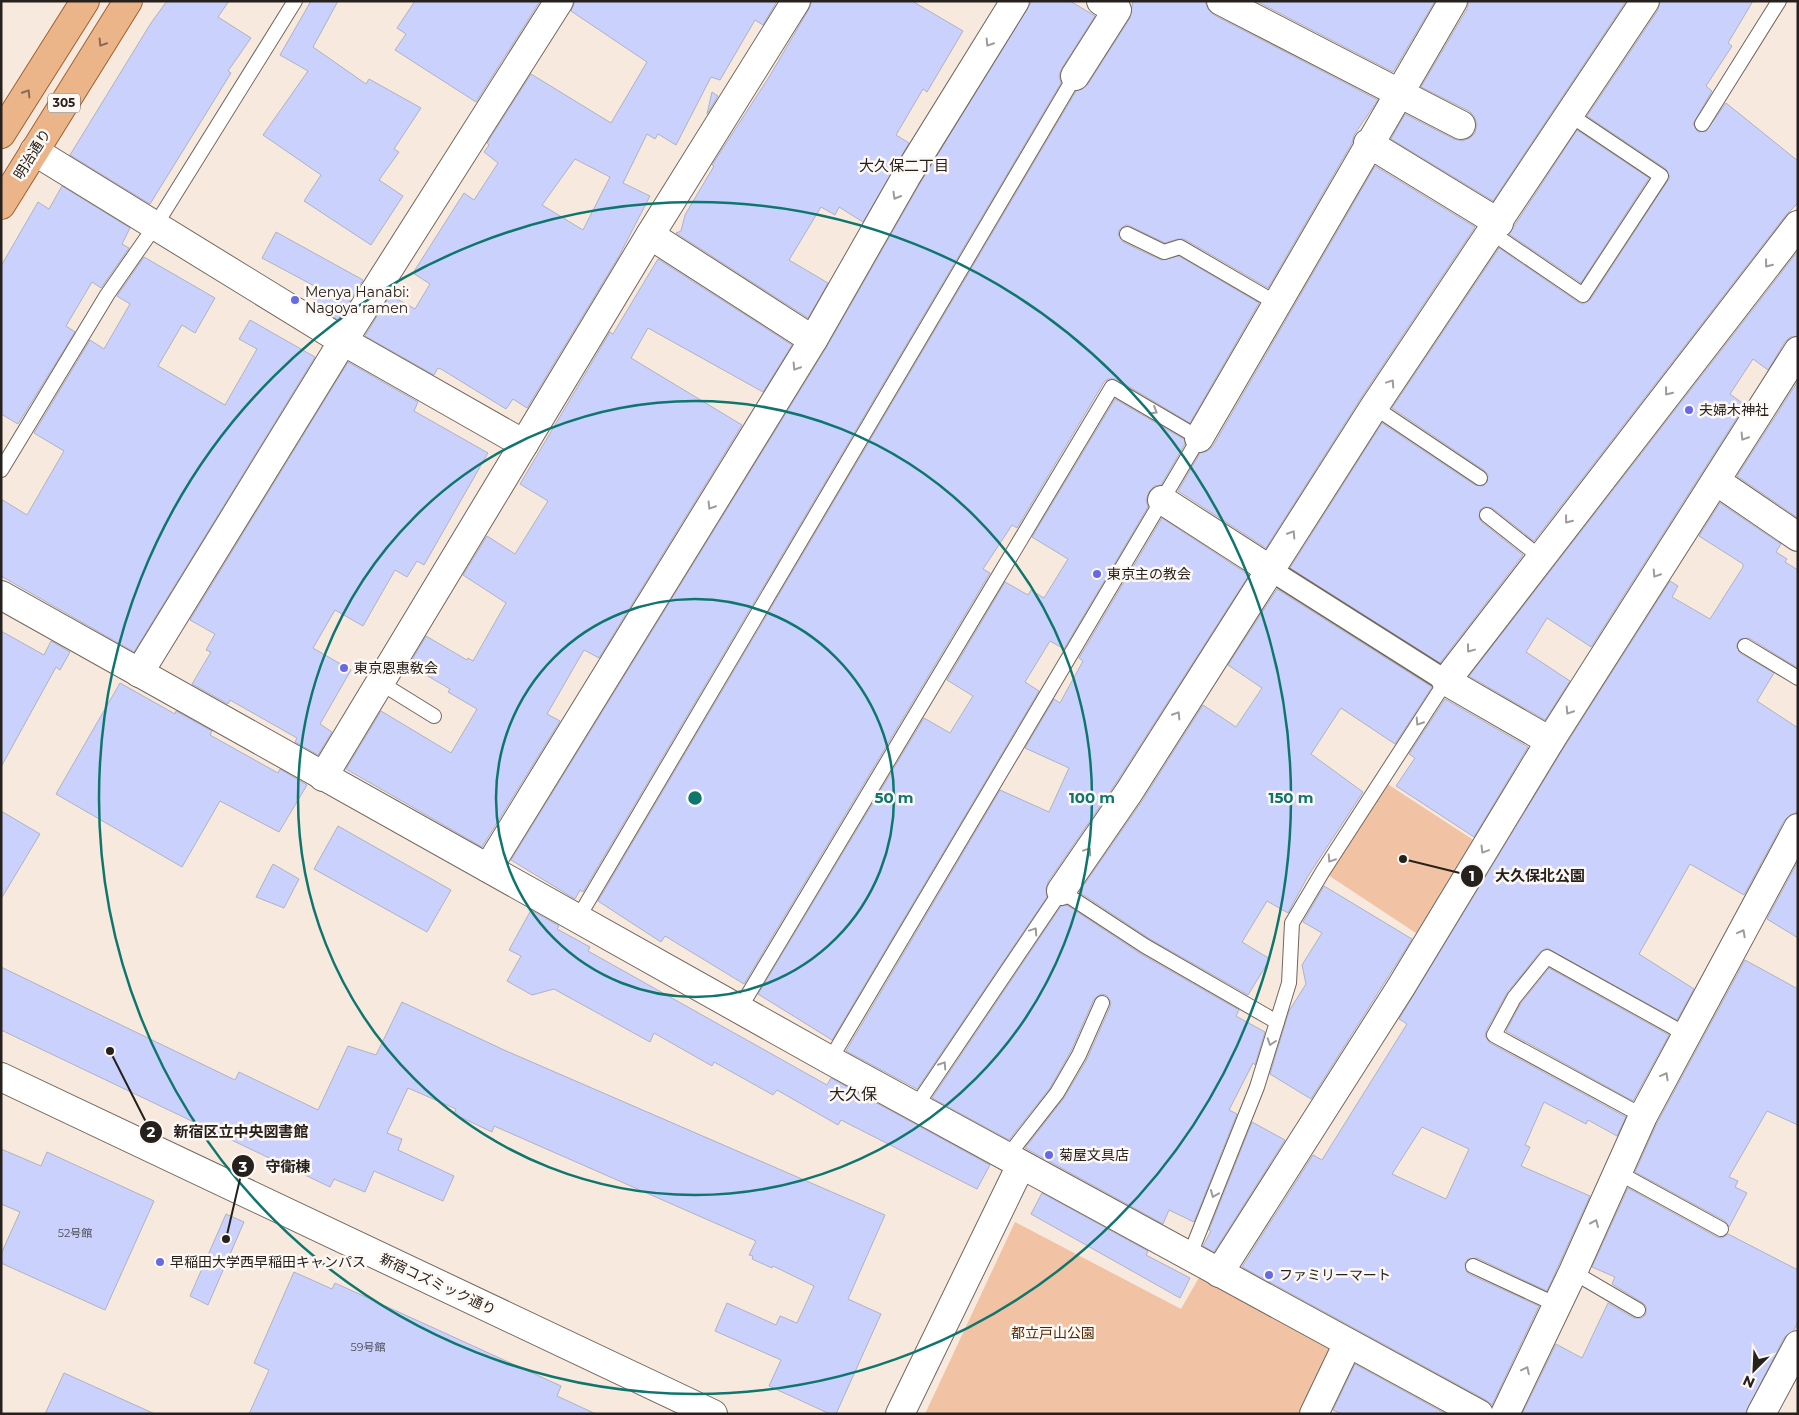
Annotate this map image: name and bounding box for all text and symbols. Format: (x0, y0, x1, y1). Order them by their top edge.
one-way arrow (99, 37, 108, 46)
one-way arrow (986, 37, 996, 46)
one-way arrow (21, 89, 31, 98)
road number: 305 (48, 94, 80, 112)
street label: 明治通り (10, 125, 54, 183)
district label: 大久保二丁目 (859, 156, 949, 175)
one-way arrow (892, 191, 902, 200)
one-way arrow (1766, 258, 1774, 267)
place label: Menya Hanabi: Nagoya ramen (305, 283, 409, 317)
marker: Menya Hanabi: Nagoya ramen (289, 294, 301, 306)
one-way arrow (793, 362, 803, 371)
one-way arrow (1384, 379, 1394, 388)
one-way arrow (1666, 386, 1674, 395)
place label: 夫婦木神社 (1699, 401, 1769, 419)
marker: 夫婦木神社 (1683, 404, 1695, 416)
one-way arrow (1148, 405, 1157, 415)
one-way arrow (1740, 431, 1750, 440)
one-way arrow (708, 500, 718, 509)
one-way arrow (1566, 514, 1574, 523)
one-way arrow (1286, 530, 1296, 539)
place label: 東京主の教会 (1107, 565, 1191, 583)
marker: 東京主の教会 (1091, 568, 1103, 580)
one-way arrow (1653, 568, 1663, 577)
one-way arrow (1467, 643, 1476, 653)
place label: 東京恩惠敎会 (354, 659, 438, 677)
marker: 東京恩惠敎会 (338, 662, 350, 674)
one-way arrow (1566, 705, 1575, 715)
one-way arrow (1171, 712, 1180, 721)
one-way arrow (1416, 717, 1426, 726)
text: 50 m (874, 788, 914, 807)
text: 100 m (1069, 788, 1115, 807)
text: 150 m (1269, 788, 1313, 807)
centre of rings (686, 789, 704, 807)
one-way arrow (1481, 844, 1491, 853)
one-way arrow (1082, 847, 1091, 857)
one-way arrow (1327, 853, 1337, 862)
callout: 大久保北公園 (1460, 861, 1595, 891)
text: 1 (1469, 866, 1475, 885)
text: 大久保北公園 (1495, 866, 1585, 885)
one-way arrow (1028, 927, 1037, 936)
one-way arrow (1735, 929, 1745, 938)
one-way arrow (1267, 1038, 1277, 1046)
one-way arrow (937, 1061, 946, 1071)
one-way arrow (1658, 1072, 1668, 1081)
district label: 大久保 (829, 1085, 877, 1104)
callout: 新宿区立中央図書館 (139, 1117, 319, 1147)
text: 2 (147, 1122, 156, 1141)
text: 新宿区立中央図書館 (173, 1122, 309, 1141)
place label: 菊屋文具店 (1059, 1146, 1129, 1164)
marker: 菊屋文具店 (1043, 1149, 1055, 1161)
callout: 守衛棟 (230, 1151, 320, 1181)
text: 3 (238, 1157, 248, 1176)
text: 守衛棟 (265, 1157, 311, 1176)
one-way arrow (1210, 1190, 1220, 1198)
one-way arrow (1589, 1219, 1599, 1228)
house number: 52号館 (58, 1226, 92, 1240)
street label: 新宿コズミック通り (377, 1249, 499, 1319)
place label: 早稲田大学西早稲田キャンパス (170, 1253, 366, 1271)
marker: 早稲田大学西早稲田キャンパス (154, 1256, 166, 1268)
place label: ファミリーマート (1279, 1266, 1391, 1284)
marker: ファミリーマート (1263, 1269, 1275, 1281)
park label: 都立戸山公園 (1011, 1324, 1095, 1342)
house number: 59号館 (351, 1340, 385, 1354)
north arrow (1729, 1345, 1779, 1395)
one-way arrow (1520, 1366, 1531, 1375)
text: N (1740, 1371, 1758, 1392)

